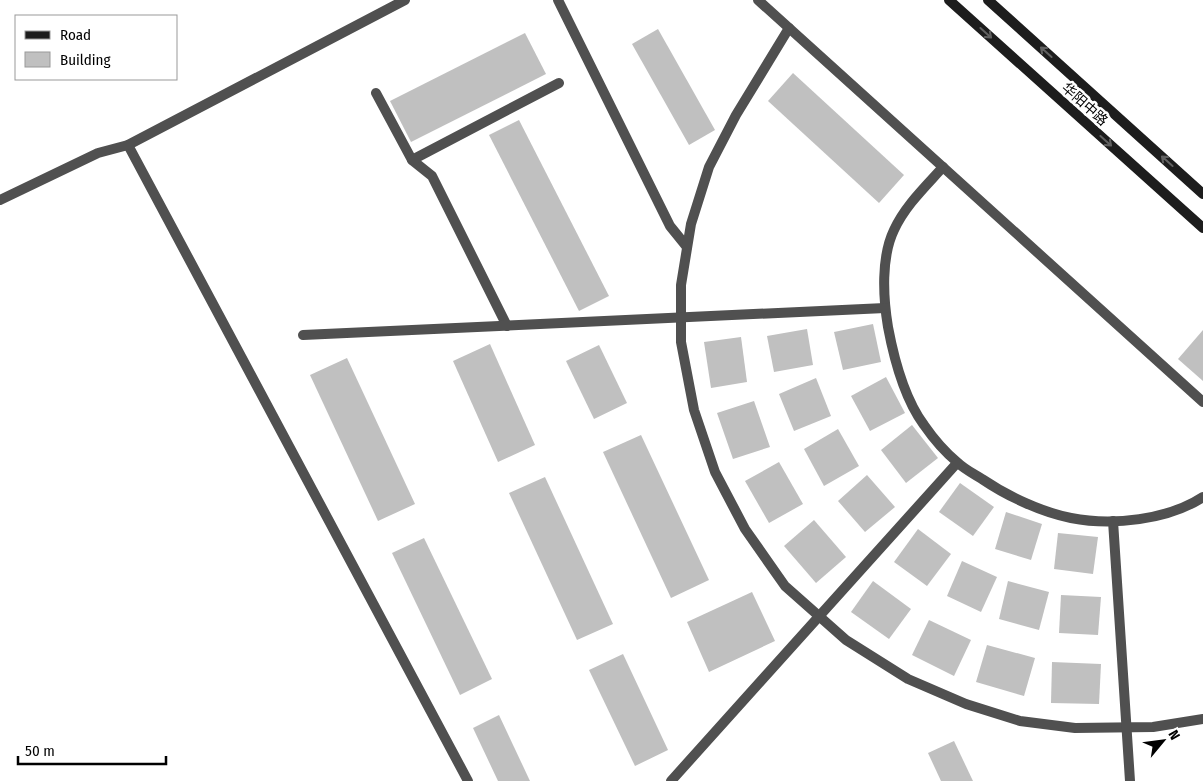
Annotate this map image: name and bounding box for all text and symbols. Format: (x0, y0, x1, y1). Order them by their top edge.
legend (15, 15, 178, 80)
text: Road (60, 26, 91, 44)
one-way arrow (979, 27, 992, 38)
one-way arrow (1039, 46, 1052, 58)
text: Building (60, 51, 111, 69)
street label: 华阳中路 (1058, 79, 1111, 129)
one-way arrow (1100, 136, 1113, 147)
one-way arrow (1160, 155, 1173, 167)
north arrow (1138, 716, 1188, 766)
text: N (1164, 727, 1183, 743)
scale bar (18, 734, 165, 766)
text: 50 m (25, 742, 55, 760)

